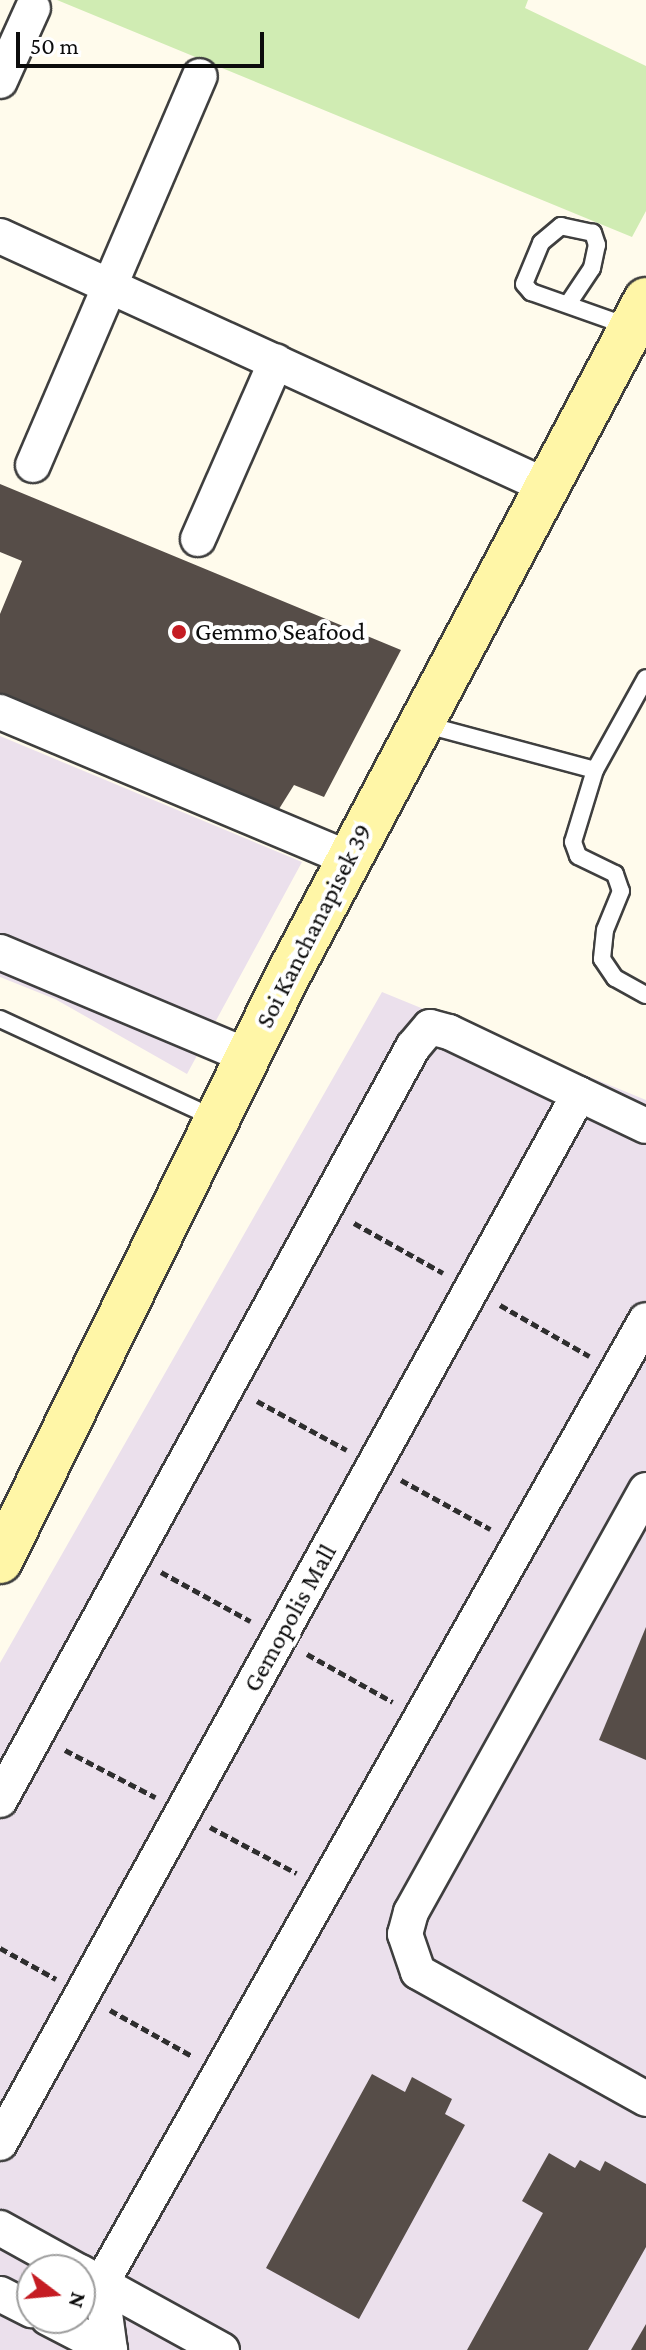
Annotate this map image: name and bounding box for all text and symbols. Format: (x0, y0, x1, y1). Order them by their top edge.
scale bar (20, 16, 268, 66)
text: 50 m (30, 32, 79, 59)
place label: Gemmo Seafood (195, 616, 365, 648)
marker: Gemmo Seafood (170, 623, 188, 641)
street label: Soi Kanchanapisek 39 (249, 819, 379, 1033)
street label: Gemopolis Mall (237, 1539, 343, 1697)
north arrow (16, 2254, 96, 2334)
text: N (64, 2290, 92, 2311)

